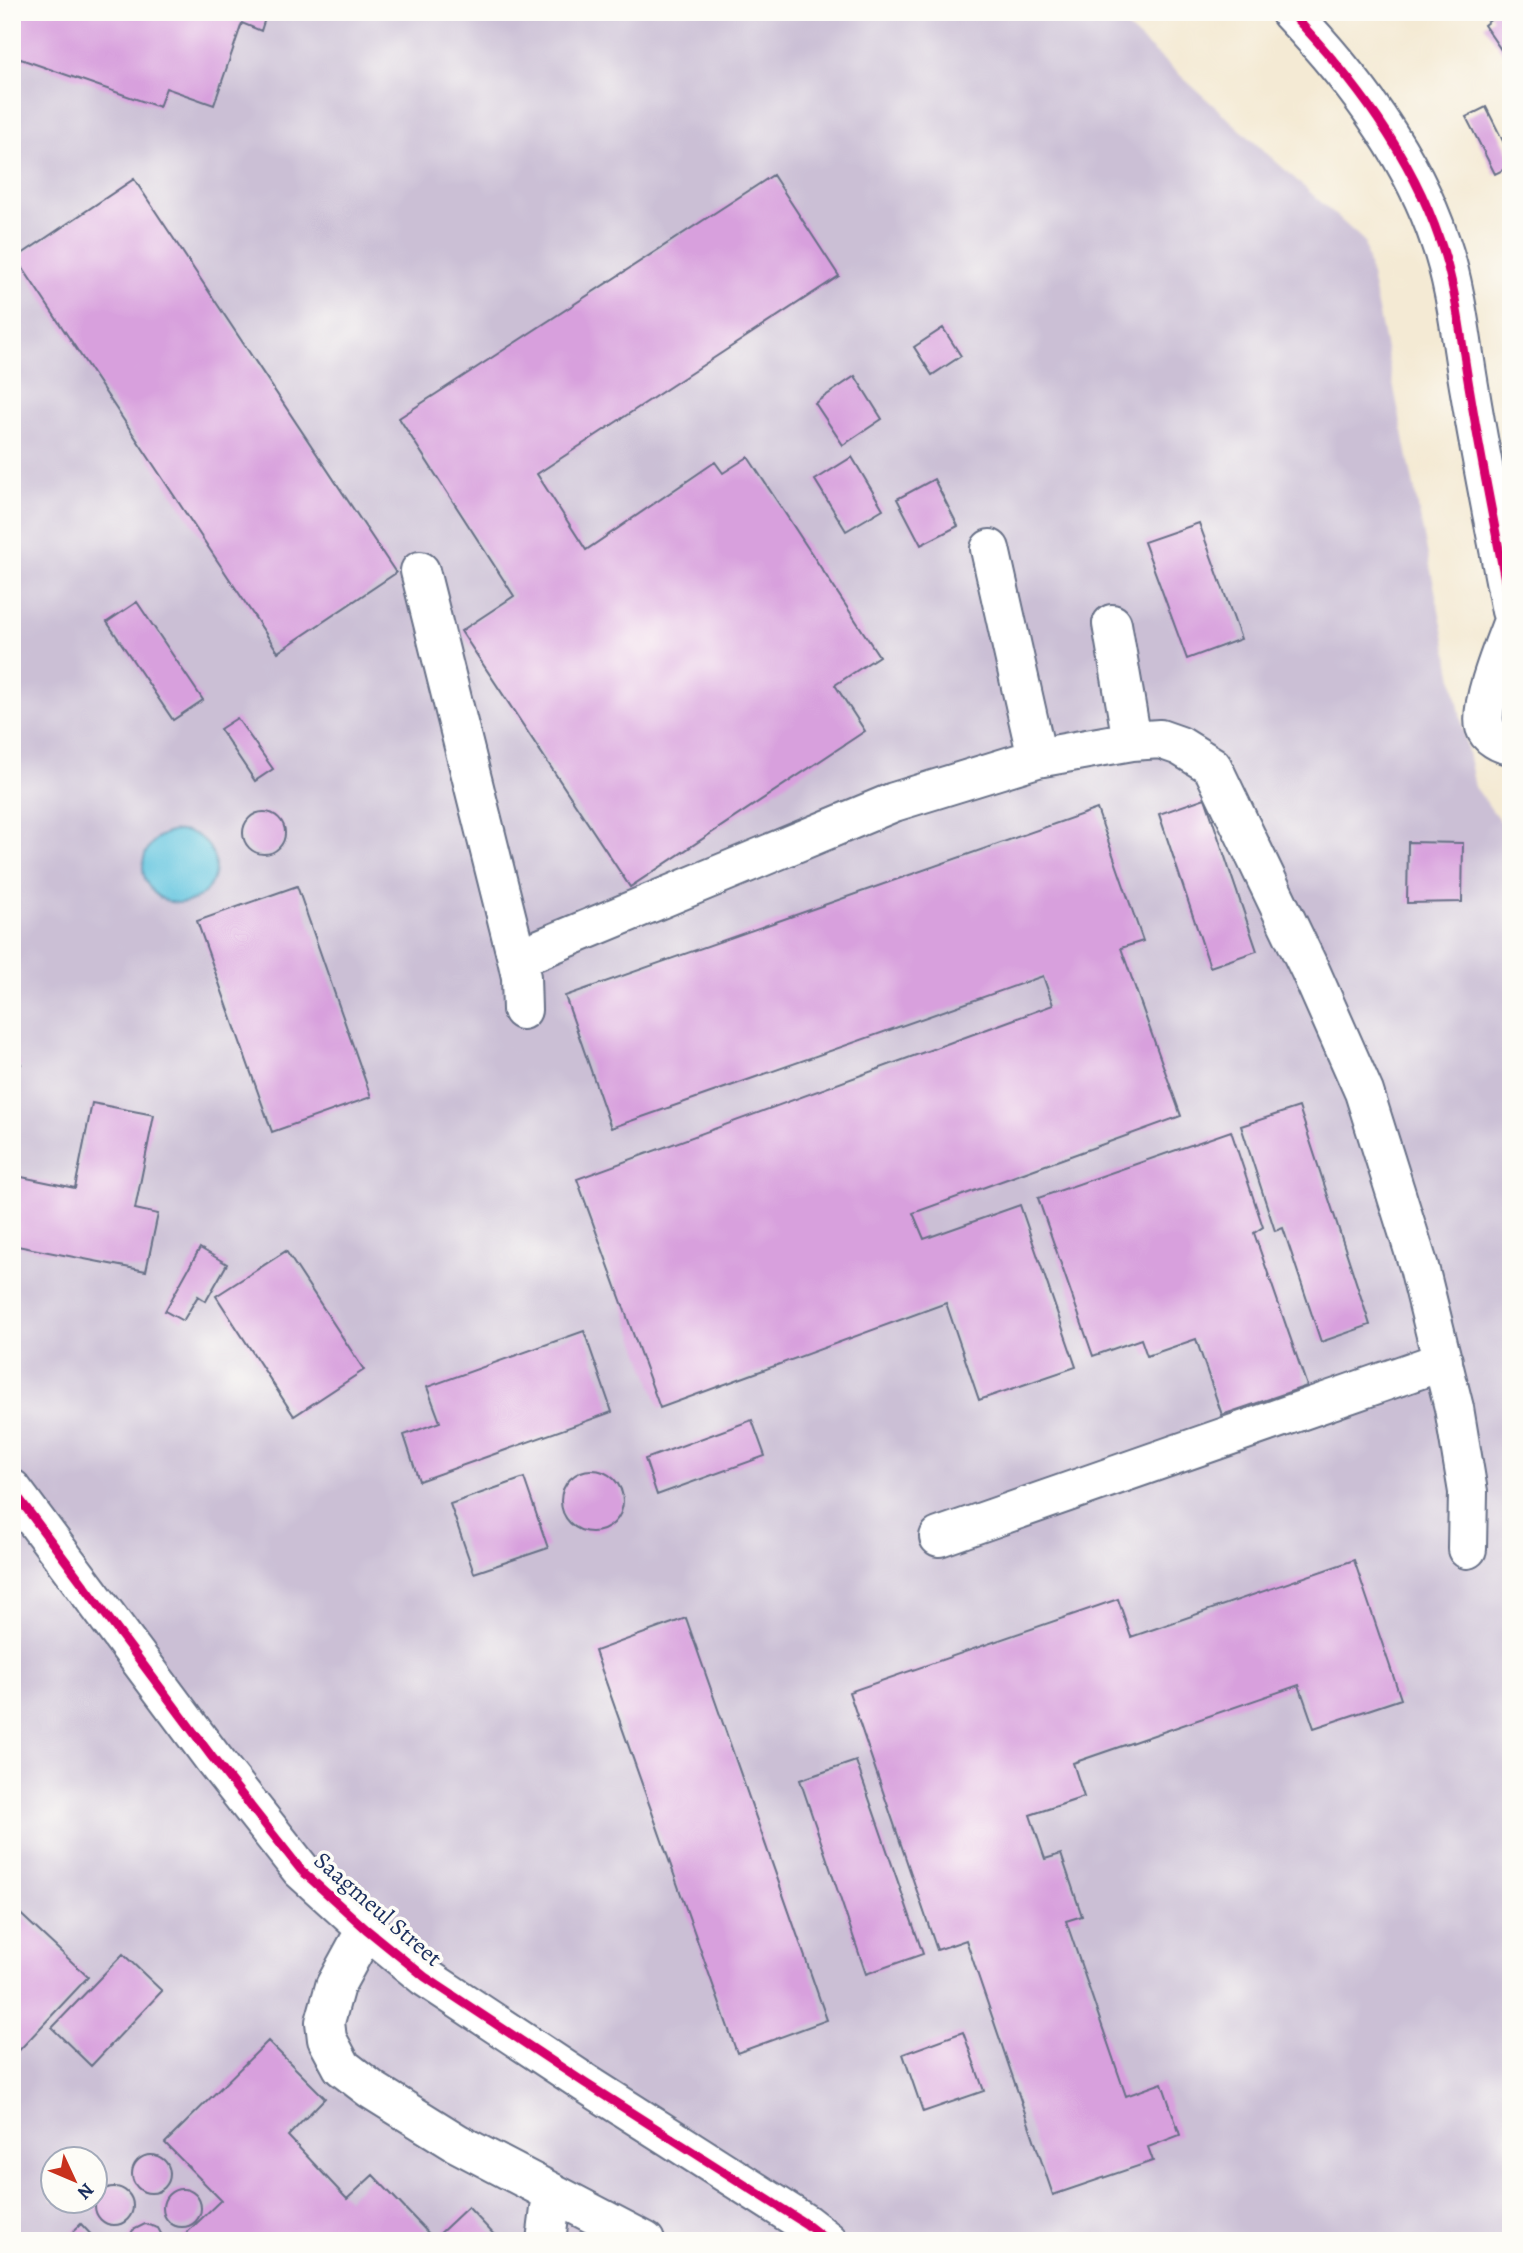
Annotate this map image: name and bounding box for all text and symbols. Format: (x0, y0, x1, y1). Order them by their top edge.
street label: Saagmeul Street (307, 1844, 449, 1974)
north arrow (38, 2144, 108, 2214)
text: N (71, 2177, 100, 2205)

